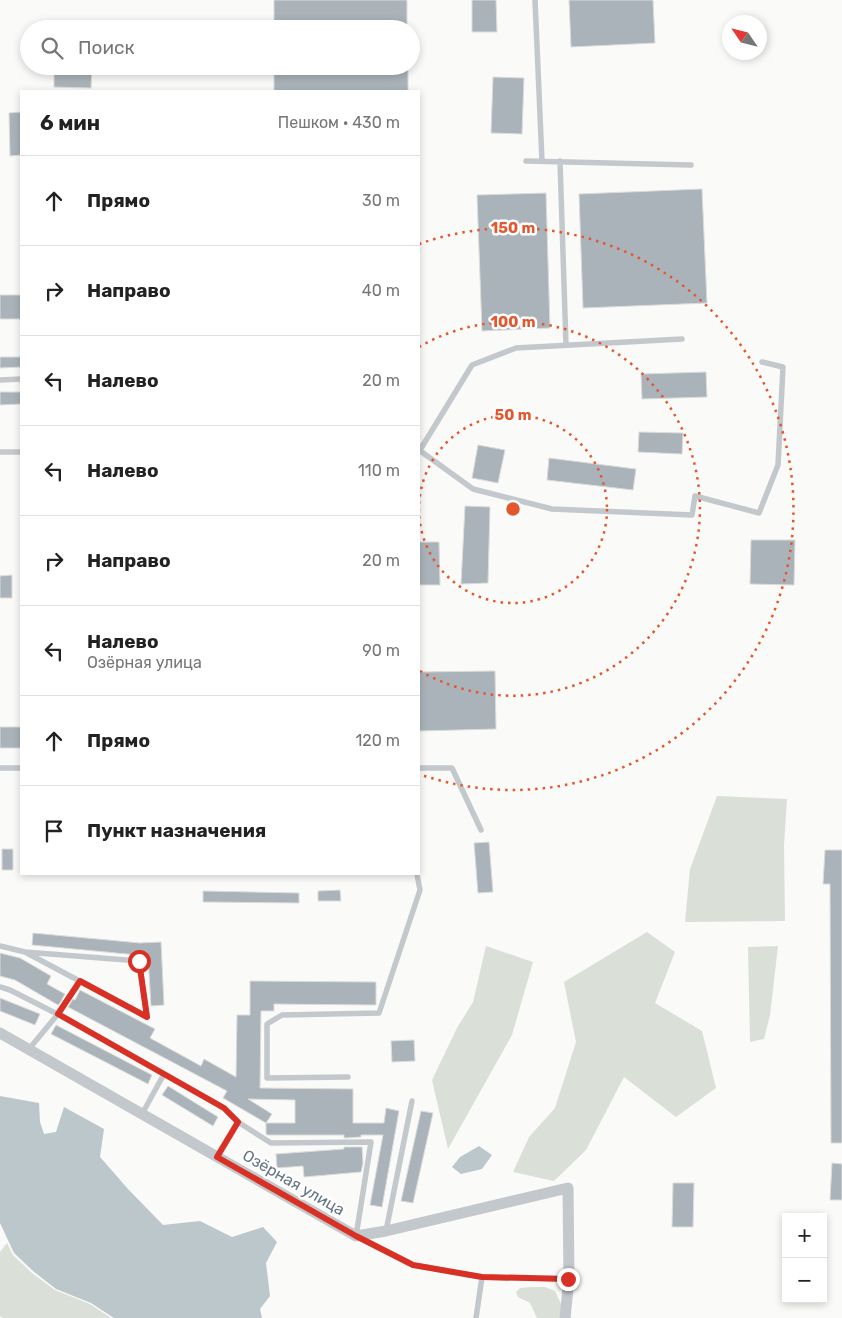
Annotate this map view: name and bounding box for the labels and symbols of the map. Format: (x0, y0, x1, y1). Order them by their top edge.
north arrow (722, 15, 767, 60)
text: 150 m (491, 219, 535, 237)
text: 100 m (491, 313, 535, 331)
text: 50 m (495, 406, 531, 424)
centre of rings (504, 500, 522, 518)
route start (128, 950, 151, 973)
street label: Озёрная улица (239, 1146, 348, 1219)
route end (557, 1268, 580, 1291)

